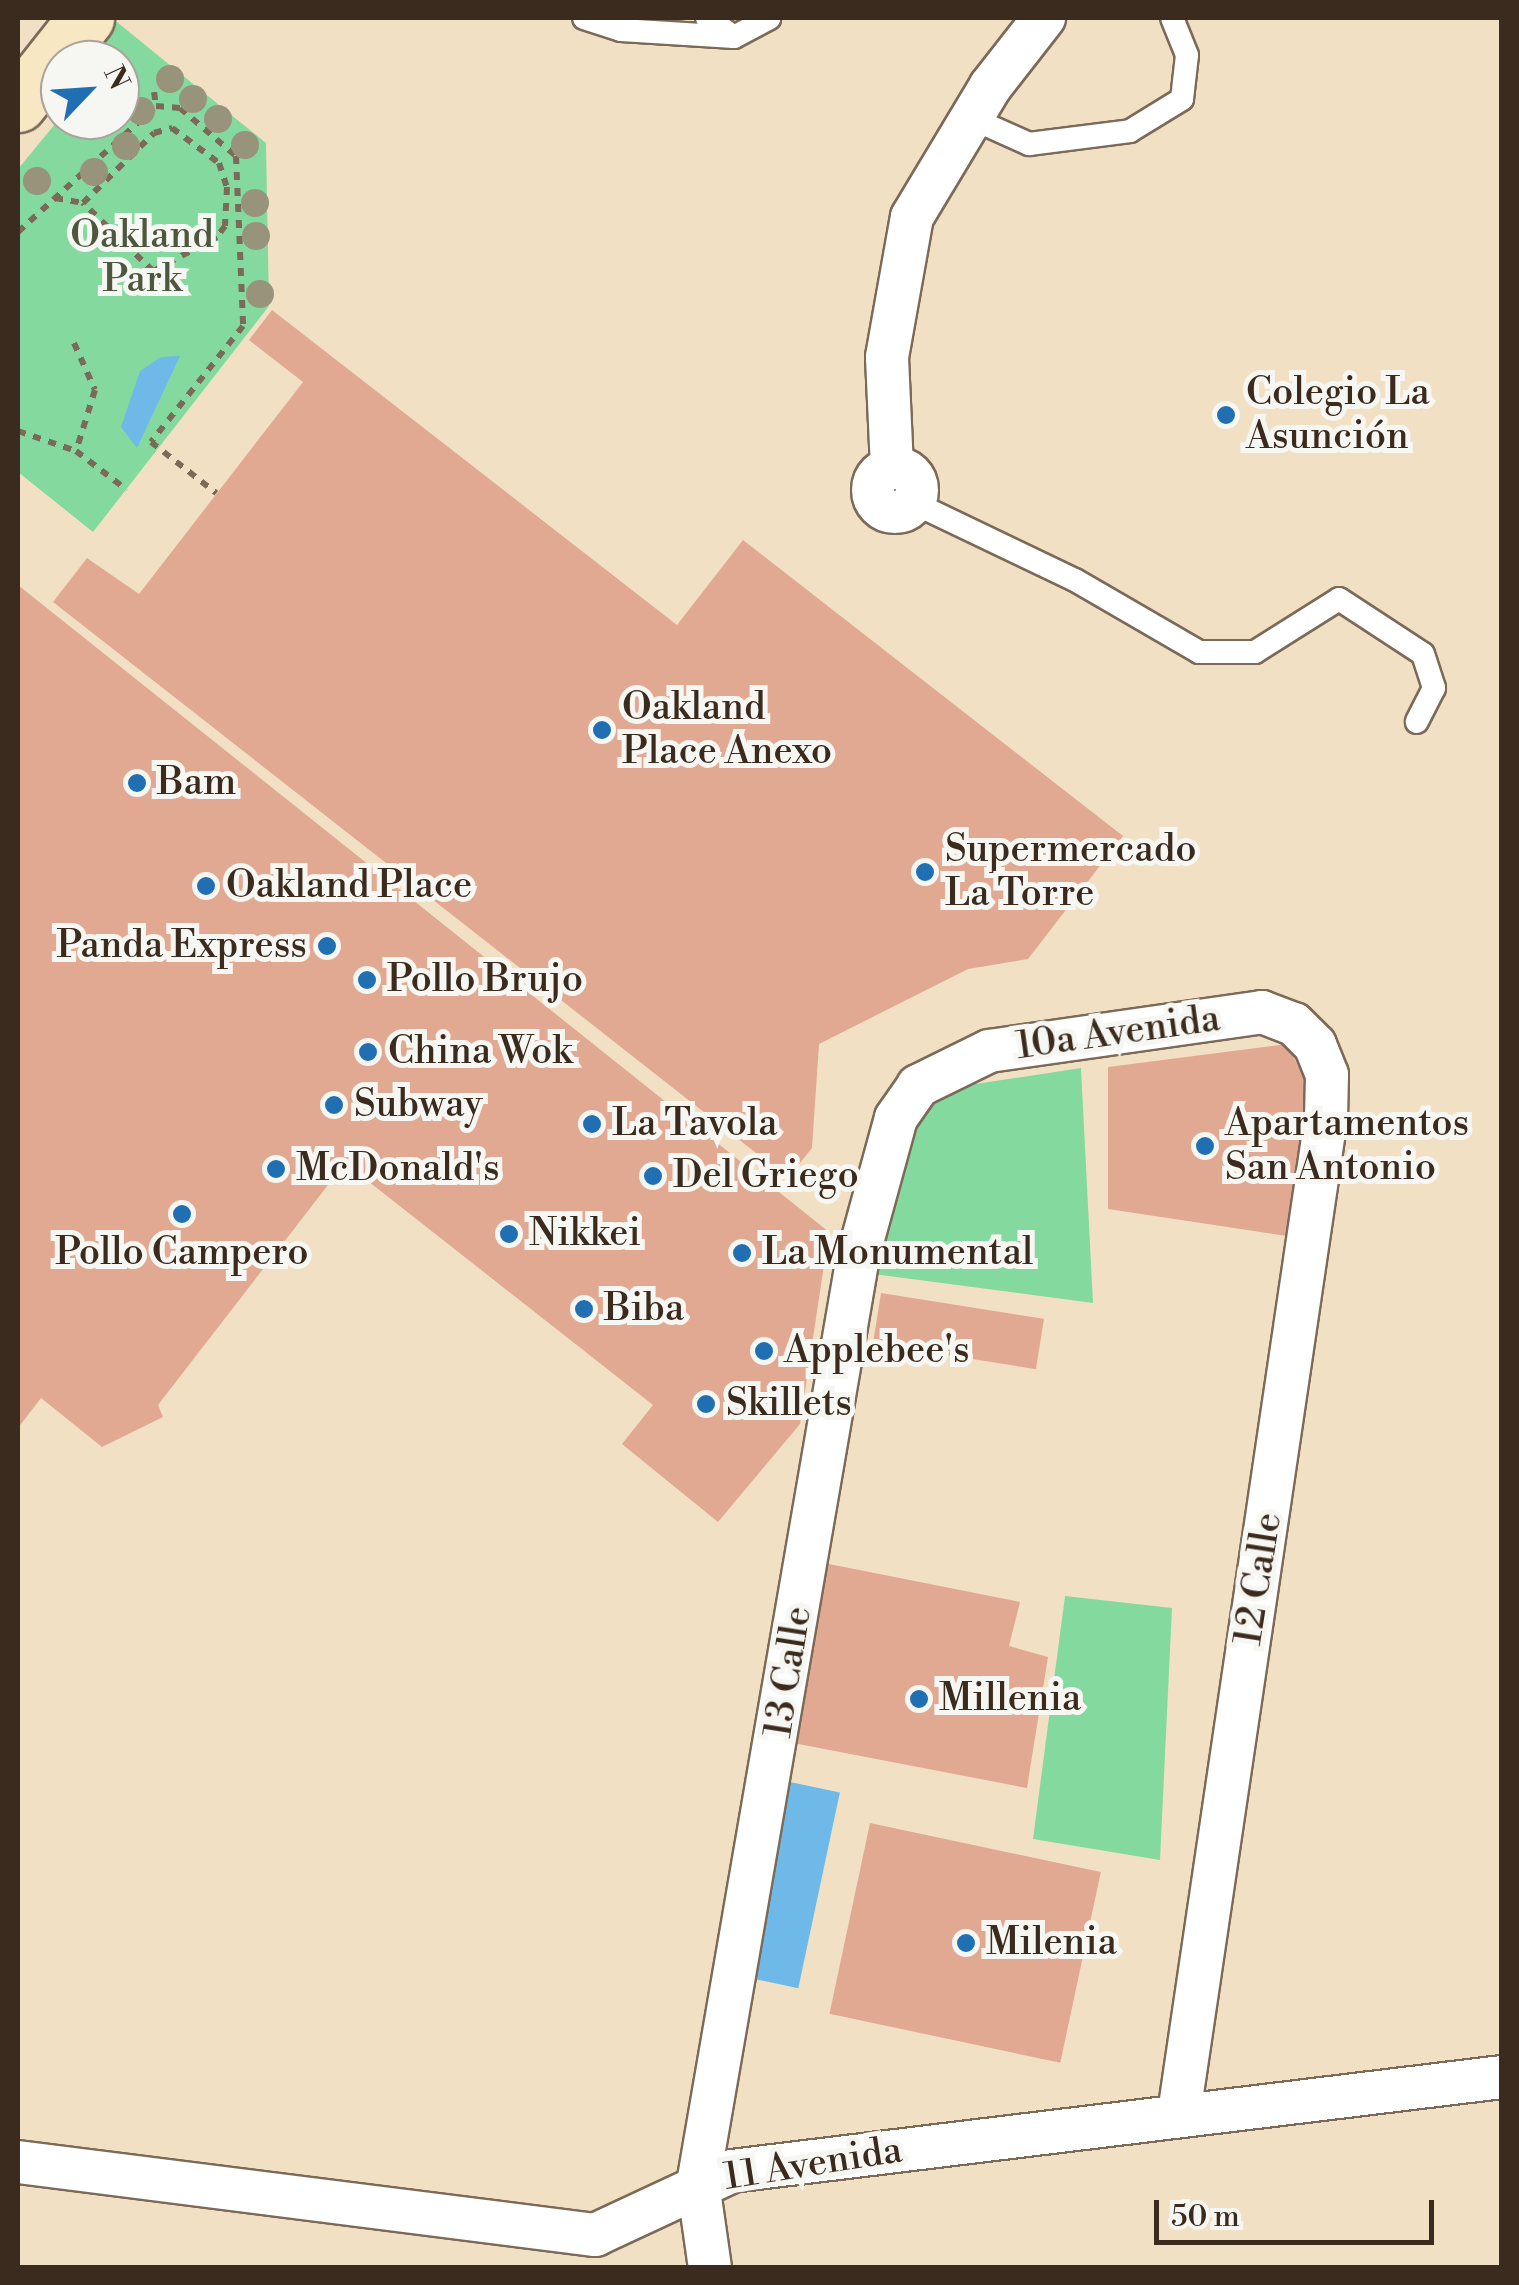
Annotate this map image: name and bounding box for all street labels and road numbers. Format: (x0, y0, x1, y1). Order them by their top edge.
street label: 10a Avenida (1013, 996, 1223, 1070)
street label: 12 Calle (1226, 1509, 1292, 1649)
street label: 13 Calle (756, 1603, 822, 1741)
street label: 11 Avenida (721, 2127, 905, 2201)

